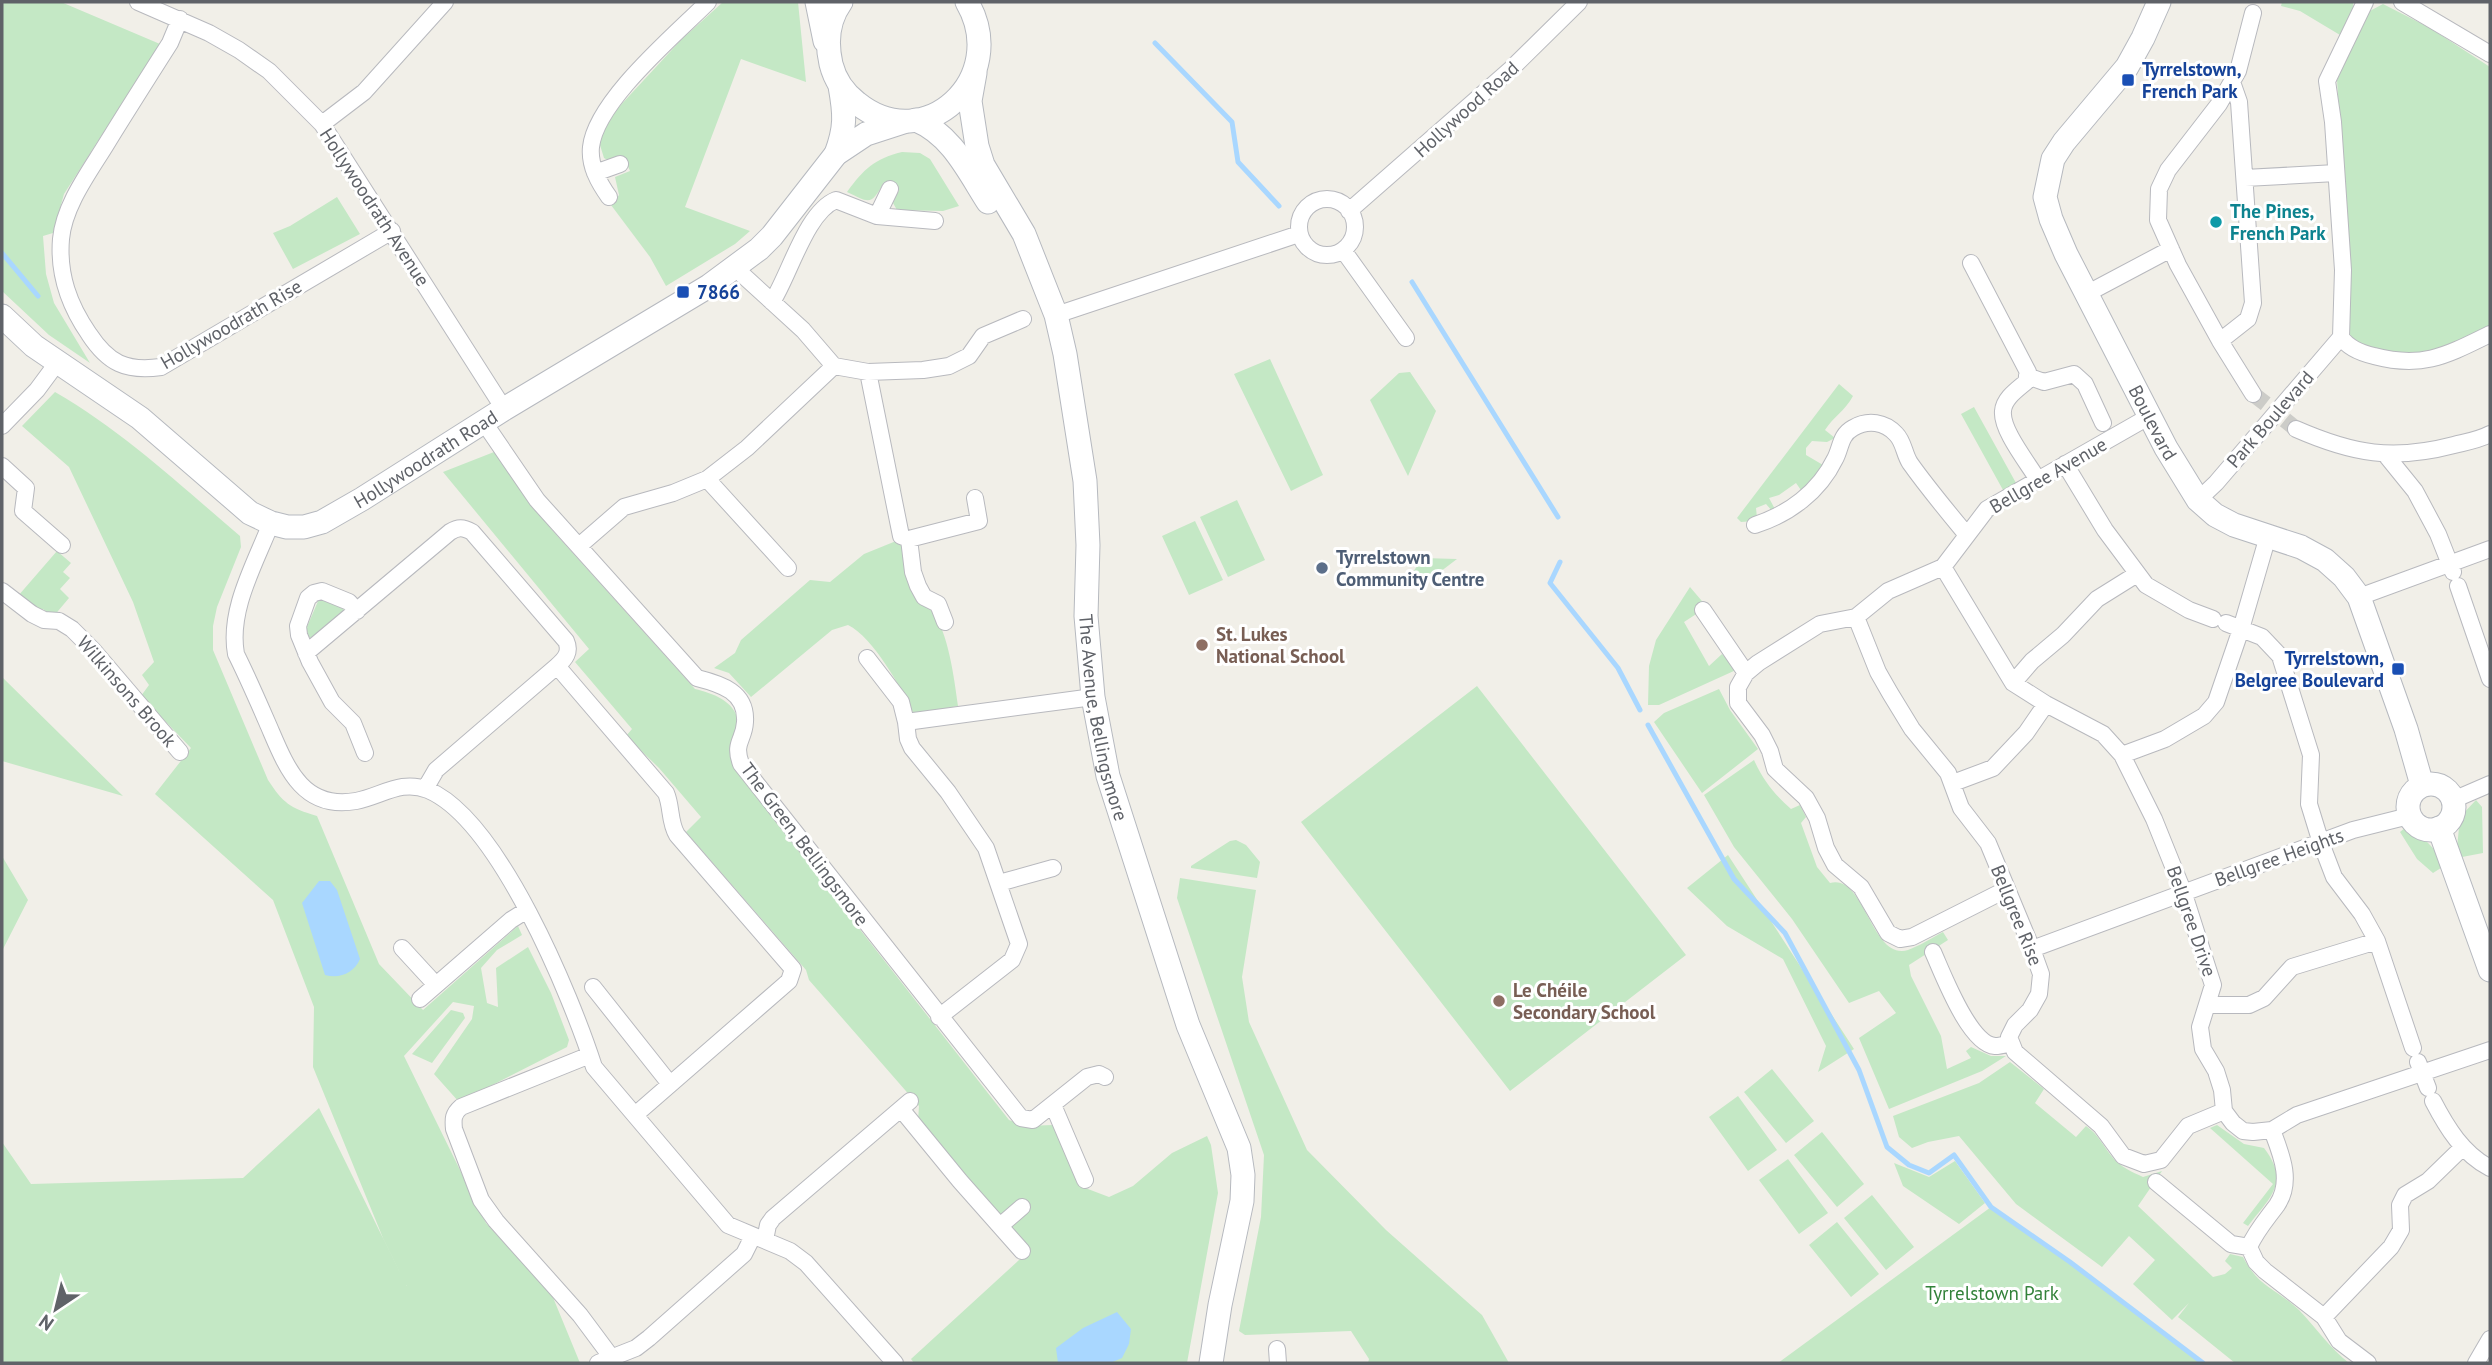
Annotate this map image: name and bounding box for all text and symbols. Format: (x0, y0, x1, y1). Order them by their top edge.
street label: Hollywood Road (1409, 56, 1523, 162)
place label: Tyrrelstown, French Park (2142, 57, 2241, 103)
marker: Tyrrelstown, French Park (2120, 72, 2136, 88)
street label: Hollywoodrath Avenue (315, 123, 435, 291)
place label: The Pines, French Park (2230, 199, 2326, 245)
marker: The Pines, French Park (2208, 214, 2224, 230)
street label: Hollywoodrath Rise (156, 274, 306, 374)
place label: 7866 (697, 280, 740, 304)
marker: 7866 (675, 284, 691, 300)
street label: Park Boulevard (2221, 365, 2319, 473)
street label: Boulevard (2123, 381, 2183, 465)
street label: Hollywoodrath Road (349, 404, 502, 513)
street label: Bellgree Avenue (1985, 432, 2111, 518)
place label: Tyrrelstown Community Centre (1336, 545, 1484, 591)
marker: Tyrrelstown Community Centre (1314, 560, 1330, 576)
street label: The Avenue, Bellingsmore (1074, 613, 1134, 824)
place label: St. Lukes National School (1216, 622, 1345, 668)
street label: Wilkinsons Brook (72, 630, 182, 752)
marker: St. Lukes National School (1194, 637, 1210, 653)
place label: Tyrrelstown, Belgree Boulevard (2235, 646, 2384, 692)
marker: Tyrrelstown, Belgree Boulevard (2390, 661, 2406, 677)
street label: The Green, Bellingsmore (736, 758, 874, 930)
street label: Bellgree Heights (2211, 823, 2347, 891)
street label: Bellgree Rise (1986, 861, 2048, 969)
street label: Bellgree Drive (2162, 863, 2222, 979)
place label: Le Chéile Secondary School (1513, 978, 1656, 1024)
marker: Le Chéile Secondary School (1491, 993, 1507, 1009)
north arrow (21, 1274, 91, 1344)
park label: Tyrrelstown Park (1925, 1281, 2059, 1305)
text: N (34, 1310, 58, 1336)

